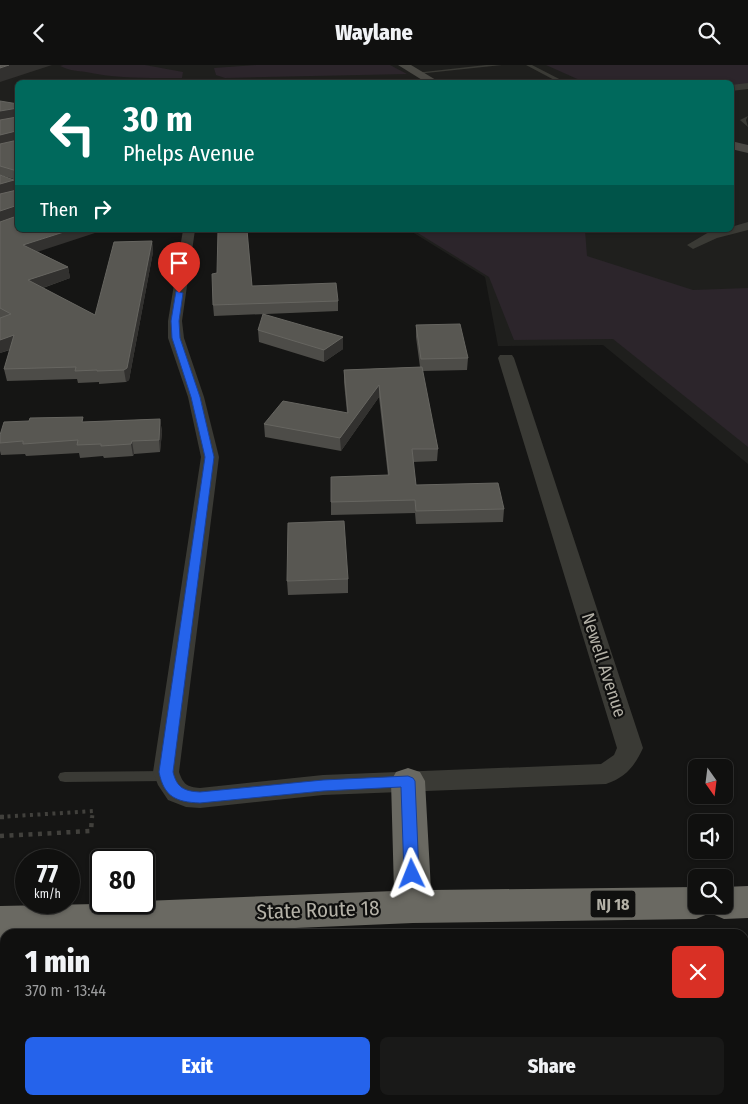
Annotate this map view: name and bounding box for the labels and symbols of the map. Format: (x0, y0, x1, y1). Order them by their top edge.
pin (158, 242, 200, 293)
street label: Newell Avenue (577, 610, 631, 720)
north arrow (688, 759, 732, 804)
position arrow (385, 847, 437, 899)
speed limit sign: 80 (90, 849, 155, 914)
road number: NJ 18 (590, 891, 636, 917)
street label: State Route 18 (256, 895, 380, 925)

